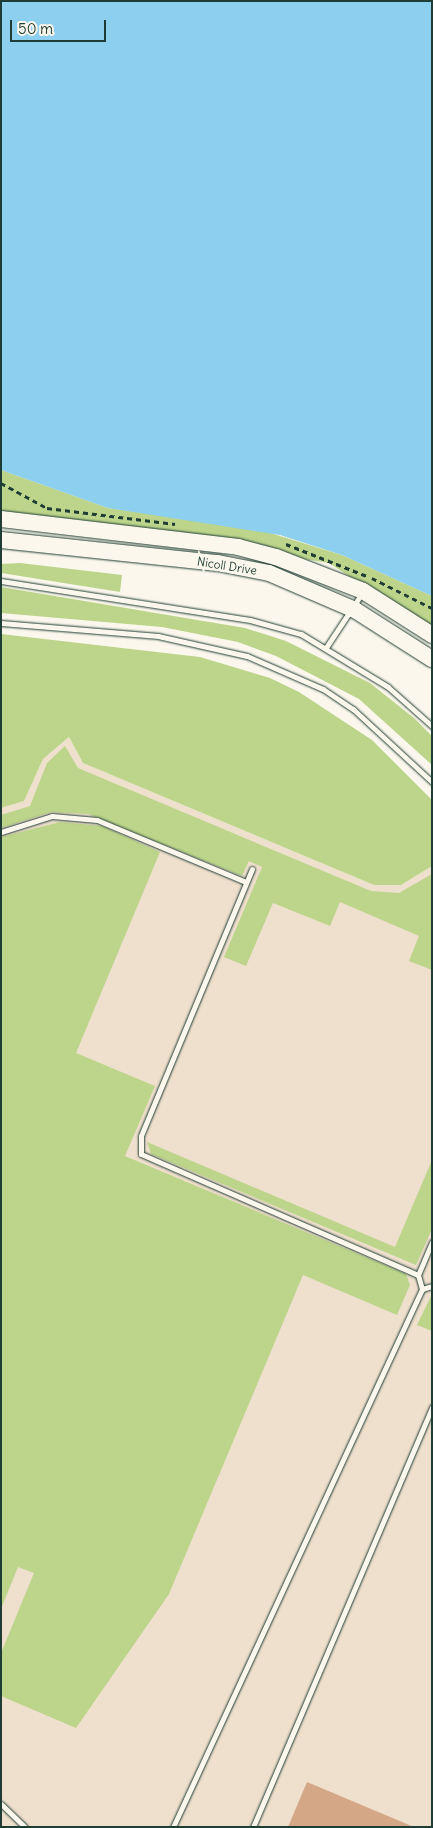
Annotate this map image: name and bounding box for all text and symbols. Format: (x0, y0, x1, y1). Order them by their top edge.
scale bar (12, 10, 109, 42)
text: 50 m (18, 19, 53, 38)
street label: Nicoll Drive (196, 554, 258, 578)

